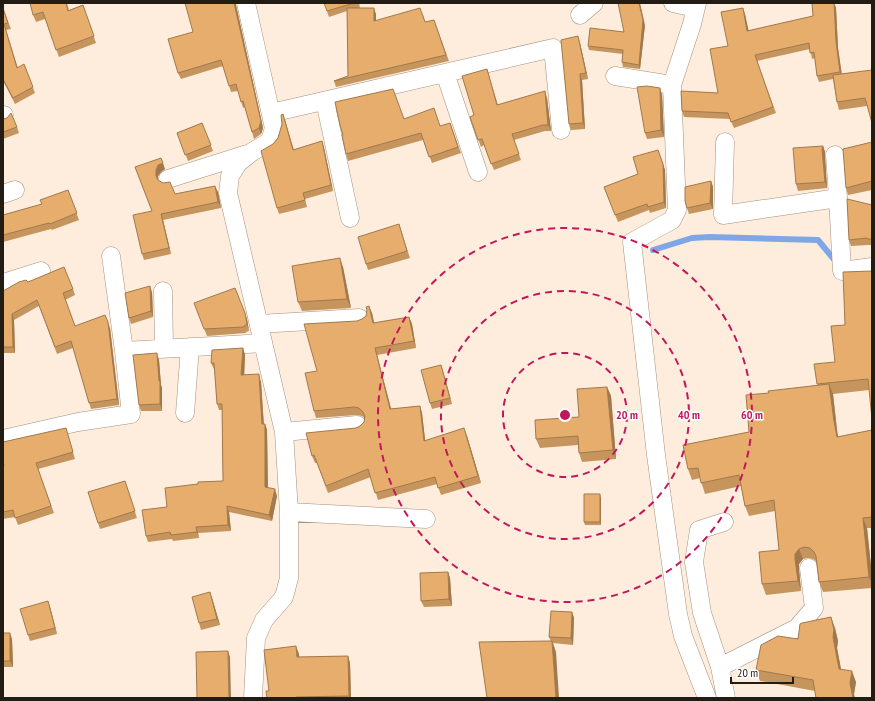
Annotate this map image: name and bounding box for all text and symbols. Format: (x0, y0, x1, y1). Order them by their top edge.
text: 20 m (616, 407, 638, 422)
text: 40 m (678, 407, 700, 422)
text: 60 m (741, 407, 763, 422)
centre of rings (558, 408, 572, 422)
scale bar (731, 659, 793, 685)
text: 20 m (737, 665, 758, 680)

